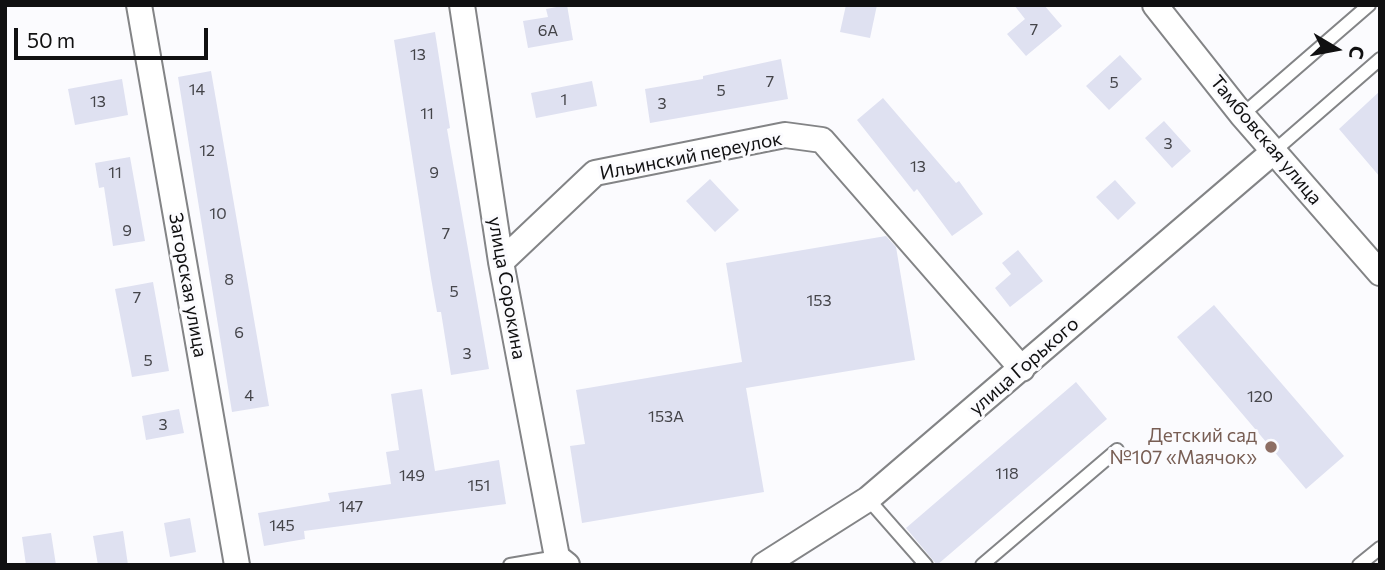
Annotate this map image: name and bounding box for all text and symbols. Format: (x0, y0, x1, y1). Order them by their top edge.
scale bar (18, 14, 212, 58)
north arrow (1301, 14, 1371, 84)
house number: 7 (1030, 20, 1038, 40)
house number: 6А (538, 21, 558, 41)
text: 50 m (27, 27, 75, 52)
text: С (1345, 44, 1370, 61)
house number: 13 (410, 45, 426, 65)
street label: Тамбовская улица (1205, 71, 1327, 209)
house number: 7 (766, 72, 774, 92)
house number: 5 (1109, 73, 1119, 93)
house number: 14 (189, 80, 205, 100)
house number: 5 (716, 81, 726, 101)
house number: 1 (561, 90, 567, 110)
house number: 13 (90, 92, 106, 112)
house number: 3 (657, 94, 667, 114)
house number: 11 (420, 104, 434, 124)
street label: Ильинский переулок (598, 127, 784, 185)
house number: 3 (1163, 134, 1173, 154)
house number: 12 (199, 141, 215, 161)
house number: 13 (910, 157, 926, 177)
house number: 11 (108, 163, 122, 183)
house number: 9 (429, 163, 439, 183)
house number: 10 (209, 204, 227, 224)
street label: Загорская улица (164, 211, 212, 359)
street label: улица Сорокина (483, 215, 531, 361)
house number: 9 (122, 221, 132, 241)
house number: 7 (442, 224, 450, 244)
house number: 8 (224, 270, 234, 290)
house number: 5 (449, 282, 459, 302)
house number: 7 (133, 288, 141, 308)
house number: 153 (806, 291, 832, 311)
street label: улица Горького (965, 312, 1083, 420)
house number: 6 (234, 323, 244, 343)
house number: 3 (462, 344, 472, 364)
house number: 5 (143, 351, 153, 371)
house number: 4 (244, 386, 254, 406)
house number: 120 (1247, 387, 1273, 407)
house number: 153А (648, 407, 684, 427)
house number: 3 (158, 415, 168, 435)
place label: Детский сад №107 «Маячок» (1110, 425, 1257, 469)
marker: Детский сад №107 «Маячок» (1263, 439, 1279, 455)
house number: 118 (995, 464, 1019, 484)
house number: 149 (399, 466, 425, 486)
house number: 151 (468, 476, 490, 496)
house number: 147 (339, 497, 363, 517)
house number: 145 (269, 516, 295, 536)

